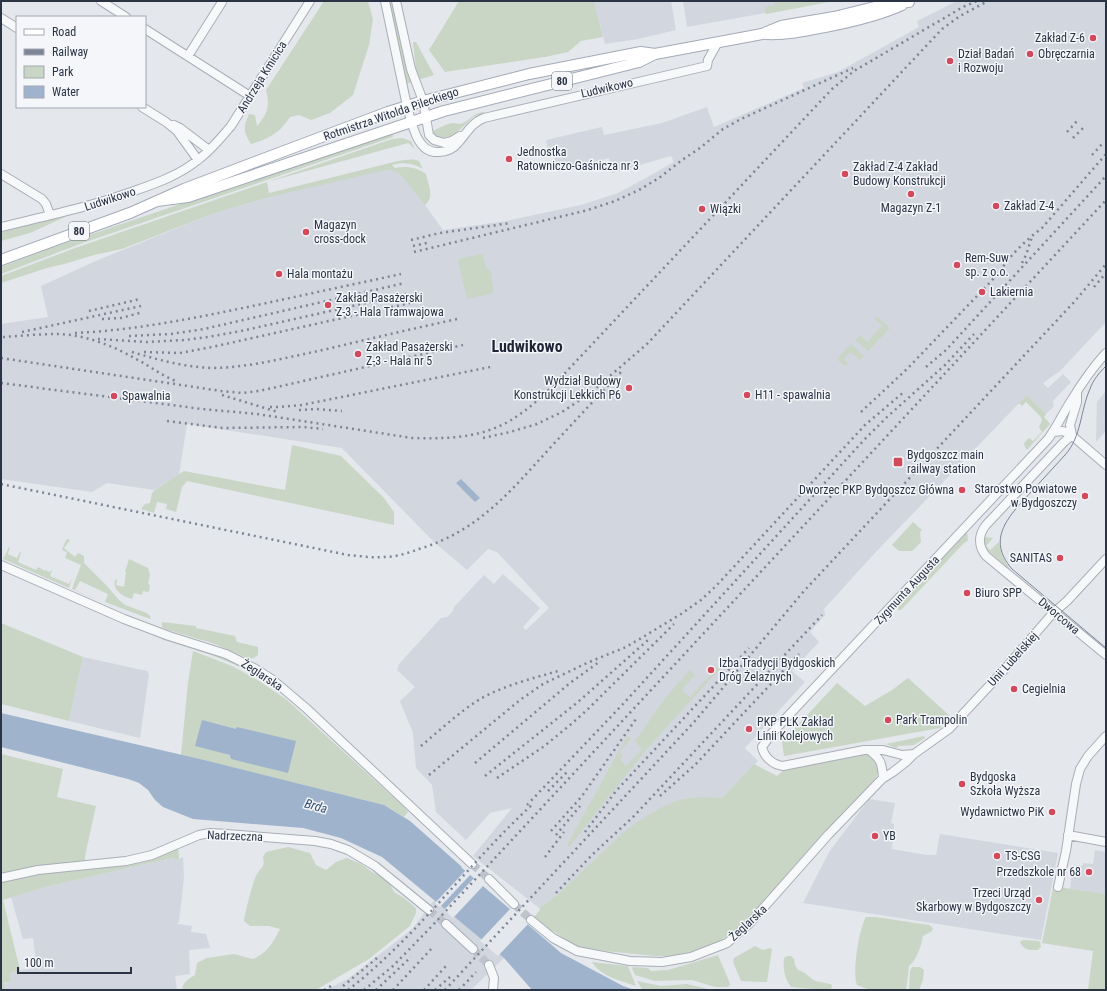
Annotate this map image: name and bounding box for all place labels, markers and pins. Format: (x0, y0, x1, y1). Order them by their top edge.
place label: Zakład Z-6 (1035, 31, 1085, 45)
marker: Zakład Z-6 (1088, 33, 1098, 43)
place label: Dział Badań i Rozwoju (958, 47, 1014, 75)
place label: Obręczarnia (1038, 47, 1095, 61)
marker: Obręczarnia (1025, 49, 1035, 59)
marker: Dział Badań i Rozwoju (945, 56, 955, 66)
place label: Jednostka Ratowniczo-Gaśnicza nr 3 (517, 145, 639, 173)
marker: Jednostka Ratowniczo-Gaśnicza nr 3 (504, 154, 514, 164)
place label: Zakład Z-4 Zakład Budowy Konstrukcji (853, 160, 946, 188)
marker: Zakład Z-4 Zakład Budowy Konstrukcji (840, 169, 850, 179)
marker: Magazyn Z-1 (906, 189, 916, 199)
place label: Zakład Z-4 (1004, 199, 1054, 213)
place label: Magazyn Z-1 (881, 201, 941, 215)
marker: Zakład Z-4 (991, 201, 1001, 211)
place label: Wiązki (710, 202, 741, 216)
marker: Wiązki (697, 204, 707, 214)
place label: Magazyn cross-dock (314, 218, 367, 246)
marker: Magazyn cross-dock (301, 227, 311, 237)
place label: Rem-Suw sp. z o.o. (965, 251, 1009, 279)
marker: Rem-Suw sp. z o.o. (952, 260, 962, 270)
place label: Hala montażu (287, 267, 353, 281)
marker: Hala montażu (274, 269, 284, 279)
place label: Lakiernia (990, 285, 1033, 299)
marker: Lakiernia (977, 287, 987, 297)
place label: Zakład Pasażerski Z-3 - Hala Tramwajowa (336, 291, 444, 319)
marker: Zakład Pasażerski Z-3 - Hala Tramwajowa (323, 300, 333, 310)
place label: Zakład Pasażerski Z-3 - Hala nr 5 (366, 340, 453, 368)
marker: Zakład Pasażerski Z-3 - Hala nr 5 (353, 349, 363, 359)
place label: Wydział Budowy Konstrukcji Lekkich P6 (514, 374, 621, 402)
marker: Wydział Budowy Konstrukcji Lekkich P6 (624, 383, 634, 393)
place label: H11 - spawalnia (755, 388, 831, 402)
place label: Spawalnia (122, 389, 171, 403)
marker: H11 - spawalnia (742, 390, 752, 400)
marker: Spawalnia (109, 391, 119, 401)
place label: Bydgoszcz main railway station (907, 448, 984, 476)
marker: Bydgoszcz main railway station (892, 456, 904, 468)
place label: Starostwo Powiatowe w Bydgoszczy (975, 482, 1077, 510)
place label: Dworzec PKP Bydgoszcz Główna (799, 483, 954, 497)
marker: Dworzec PKP Bydgoszcz Główna (957, 485, 967, 495)
marker: Starostwo Powiatowe w Bydgoszczy (1080, 491, 1090, 501)
place label: SANITAS (1010, 551, 1052, 565)
marker: SANITAS (1055, 553, 1065, 563)
place label: Biuro SPP (975, 586, 1022, 600)
marker: Biuro SPP (962, 588, 972, 598)
place label: Izba Tradycji Bydgoskich Dróg Żelaznych (719, 656, 836, 684)
marker: Izba Tradycji Bydgoskich Dróg Żelaznych (706, 665, 716, 675)
place label: Cegielnia (1022, 682, 1066, 696)
marker: Cegielnia (1009, 684, 1019, 694)
place label: Park Trampolin (896, 713, 967, 727)
place label: PKP PLK Zakład Linii Kolejowych (757, 715, 833, 743)
marker: Park Trampolin (883, 715, 893, 725)
marker: PKP PLK Zakład Linii Kolejowych (744, 724, 754, 734)
place label: Bydgoska Szkoła Wyższa (970, 770, 1041, 798)
marker: Bydgoska Szkoła Wyższa (957, 779, 967, 789)
place label: Wydawnictwo PiK (960, 805, 1044, 819)
marker: Wydawnictwo PiK (1047, 807, 1057, 817)
place label: YB (883, 829, 896, 843)
marker: YB (870, 831, 880, 841)
place label: TS-CSG (1005, 849, 1040, 863)
marker: TS-CSG (992, 851, 1002, 861)
place label: Przedszkole nr 68 (997, 865, 1081, 879)
marker: Przedszkole nr 68 (1084, 867, 1094, 877)
place label: Trzeci Urząd Skarbowy w Bydgoszczy (916, 886, 1031, 914)
marker: Trzeci Urząd Skarbowy w Bydgoszczy (1034, 895, 1044, 905)

